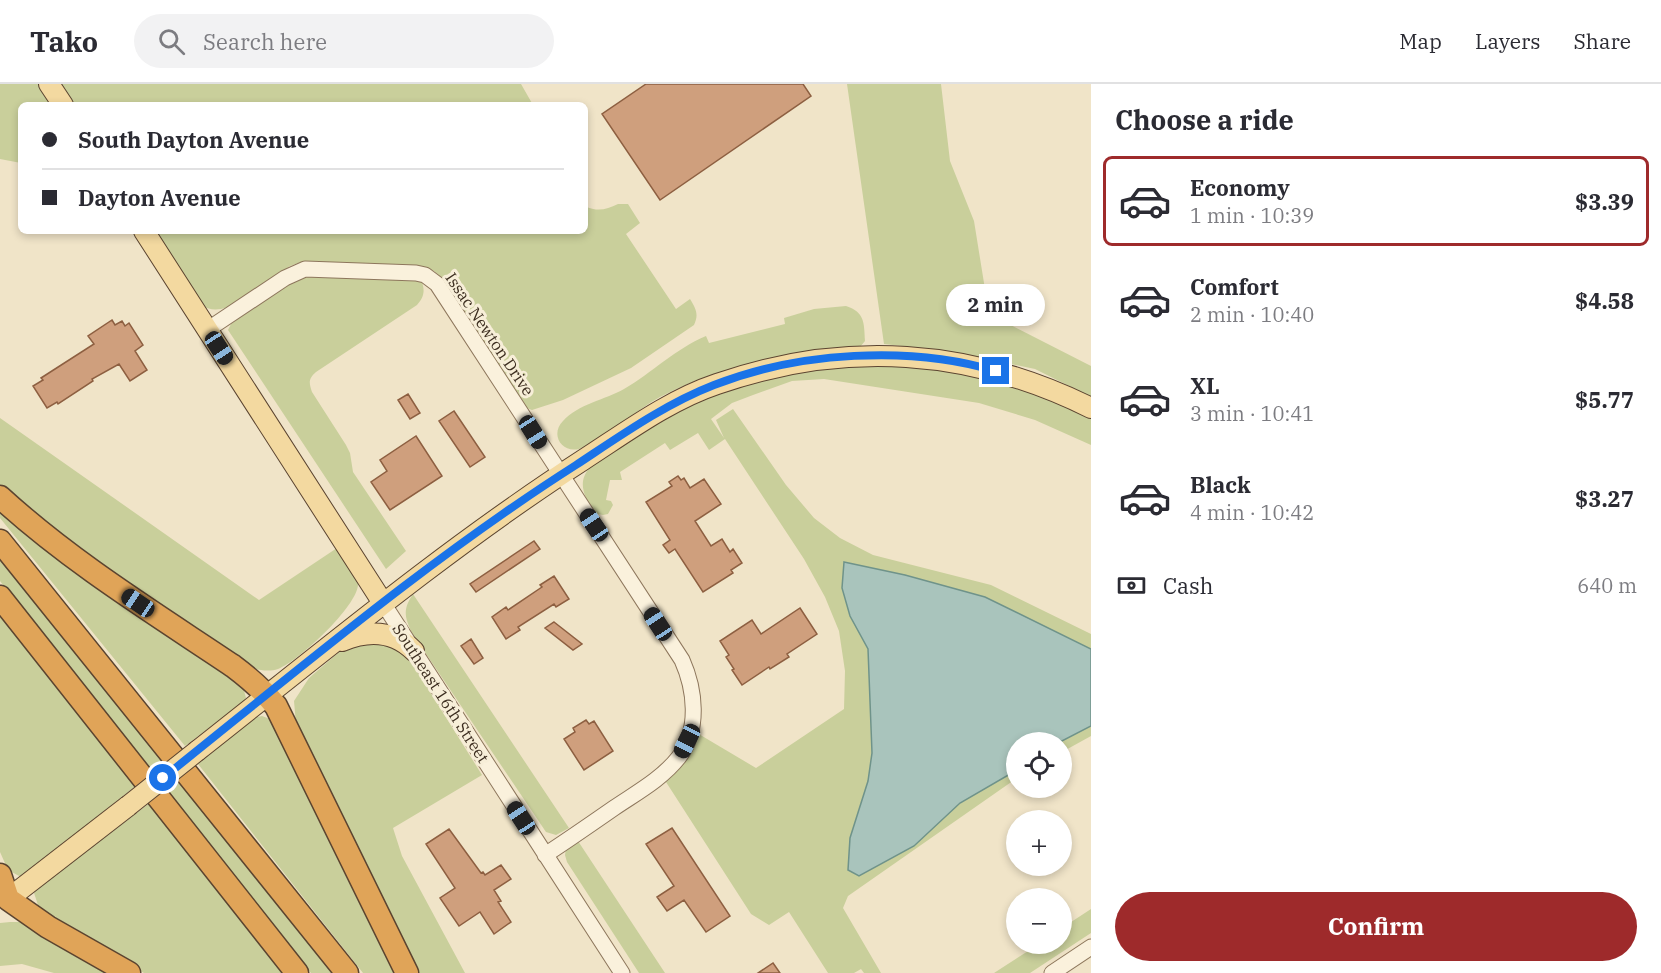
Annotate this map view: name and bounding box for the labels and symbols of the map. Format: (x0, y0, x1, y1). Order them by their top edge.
street label: Issac Newton Drive (441, 269, 539, 399)
callout: 2 min (946, 284, 1046, 326)
car (202, 328, 236, 368)
route end (982, 357, 1009, 384)
car (516, 412, 550, 452)
car (576, 505, 612, 545)
car (118, 585, 158, 621)
car (641, 604, 675, 644)
street label: Southeast 16th Street (389, 620, 494, 767)
car (671, 721, 703, 761)
route start (149, 764, 176, 791)
car (504, 798, 538, 838)

